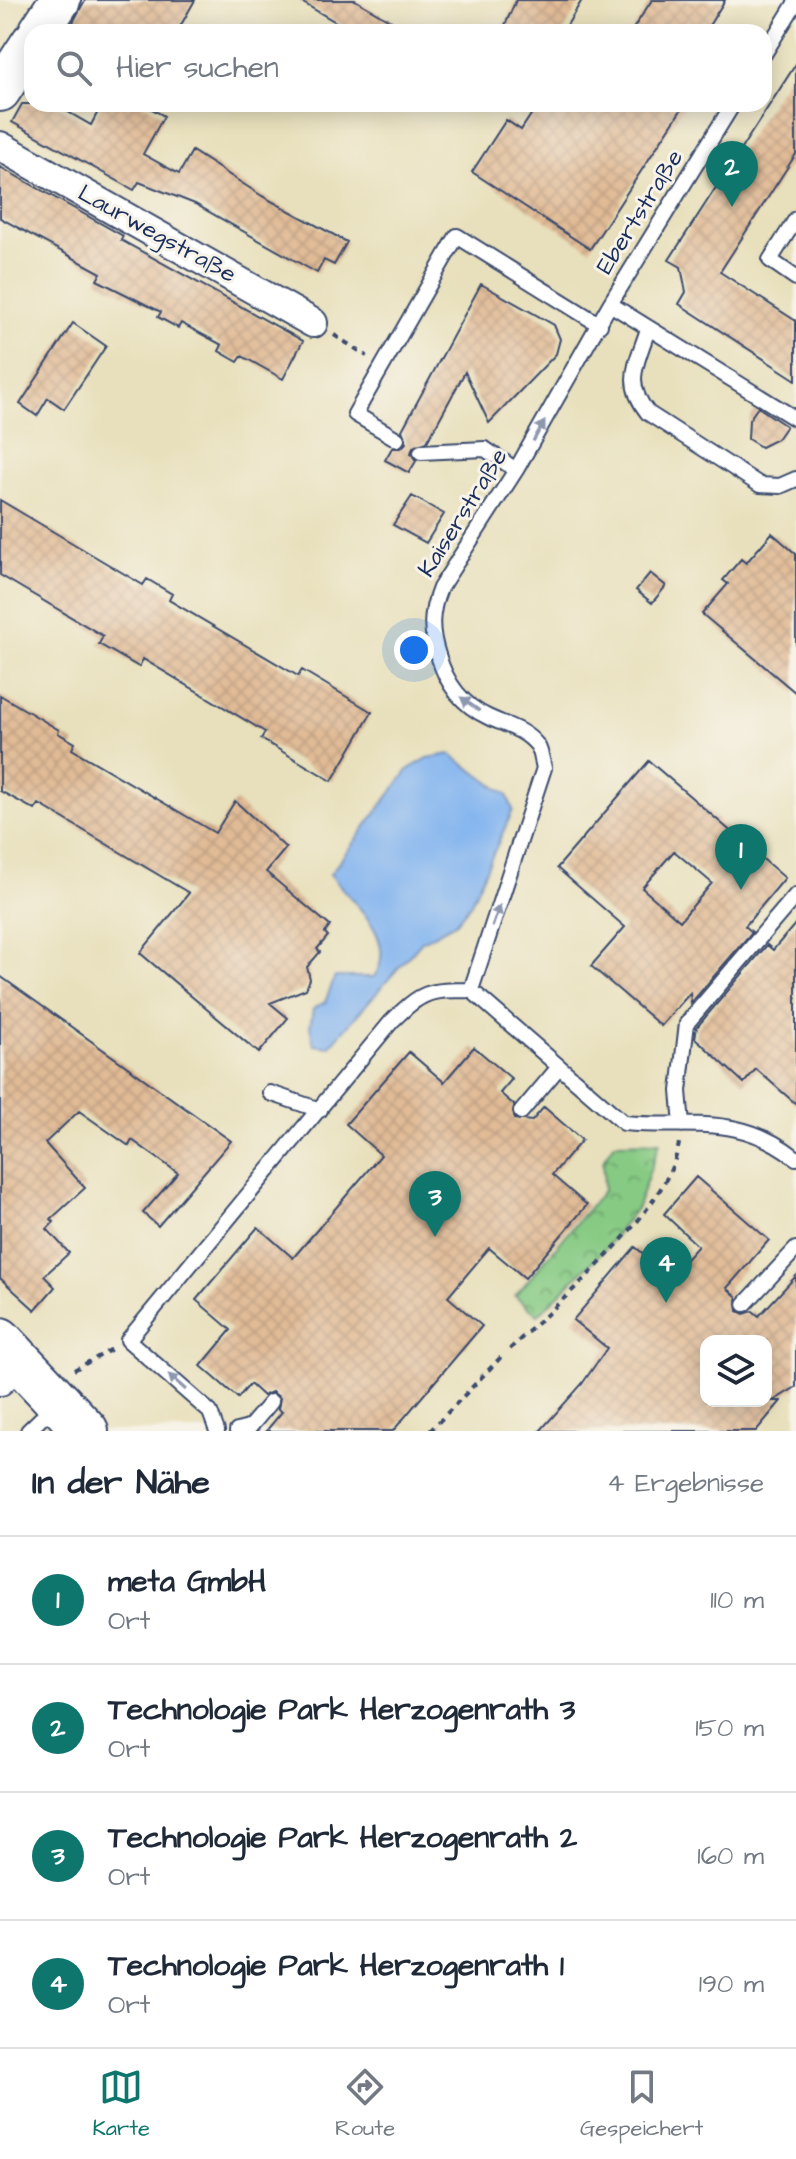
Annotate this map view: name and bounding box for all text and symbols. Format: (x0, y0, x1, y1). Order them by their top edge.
search box (24, 24, 772, 112)
icon: search (52, 46, 96, 90)
text: Hier suchen (116, 47, 279, 89)
pin: 2 (706, 141, 758, 207)
street label: Ebertstraße (588, 143, 692, 281)
street label: Laurwegstraße (71, 176, 242, 292)
one-way arrow (532, 420, 546, 442)
street label: Kaiserstraße (410, 442, 516, 584)
your location (394, 630, 434, 670)
one-way arrow (459, 697, 480, 713)
pin: 1 (715, 824, 767, 890)
one-way arrow (491, 904, 503, 928)
pin: 3 (409, 1171, 461, 1237)
pin: 4 (640, 1237, 692, 1303)
map controls (700, 1335, 772, 1407)
button: layers (700, 1335, 772, 1407)
one-way arrow (168, 1373, 187, 1391)
text: In der Nähe (32, 1459, 210, 1507)
text: 4 Ergebnisse (607, 1465, 764, 1501)
text: meta GmbH (108, 1561, 266, 1603)
text: 1 (56, 1582, 60, 1618)
text: 110 m (710, 1582, 764, 1618)
text: Ort (108, 1603, 150, 1639)
text: Technologie Park Herzogenrath 3 (108, 1689, 575, 1731)
text: 2 (51, 1710, 65, 1746)
text: 150 m (695, 1710, 764, 1746)
text: Ort (108, 1731, 150, 1767)
text: Technologie Park Herzogenrath 2 (108, 1817, 577, 1859)
text: 3 (51, 1838, 65, 1874)
text: 160 m (697, 1838, 764, 1874)
text: Ort (108, 1859, 150, 1895)
text: Technologie Park Herzogenrath 1 (108, 1945, 564, 1987)
text: 4 (49, 1966, 67, 2002)
text: 190 m (699, 1966, 764, 2002)
text: Ort (108, 1987, 150, 2023)
tab: Karte (93, 2065, 150, 2144)
tab: Route (335, 2065, 395, 2144)
tab: Gespeichert (580, 2065, 703, 2144)

